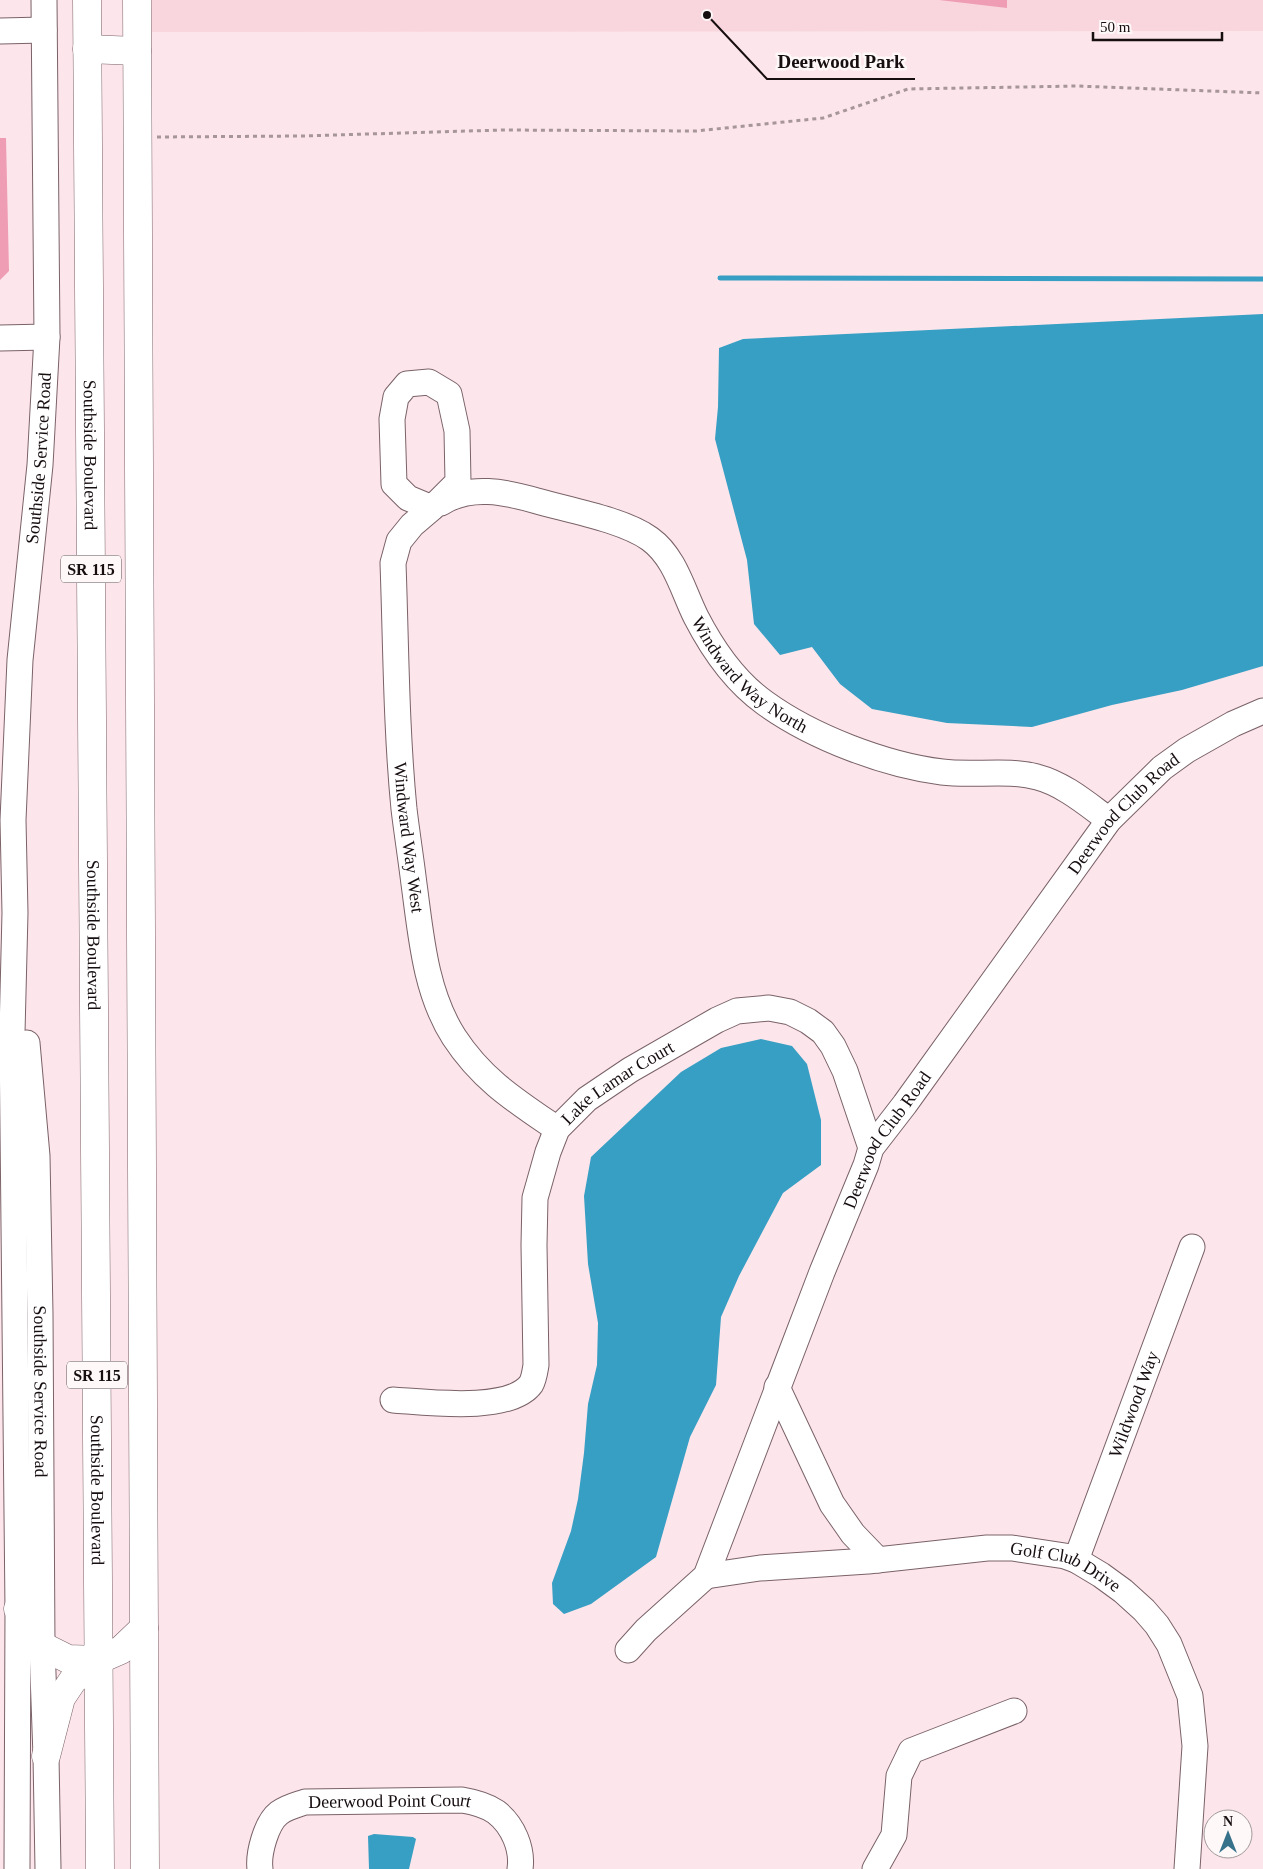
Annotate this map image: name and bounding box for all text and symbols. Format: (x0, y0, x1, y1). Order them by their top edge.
scale bar (1093, 10, 1222, 42)
text: 50 m (1100, 19, 1131, 35)
callout: Deerwood Park (767, 45, 915, 79)
text: Deerwood Park (777, 51, 905, 72)
street label: Southside Service Road (22, 372, 55, 545)
street label: Southside Boulevard (80, 380, 101, 530)
road number: SR 115 (61, 556, 121, 582)
street label: Windward Way North (688, 613, 811, 737)
street label: Deerwood Club Road (1063, 749, 1183, 878)
street label: Windward Way West (390, 761, 428, 914)
street label: Southside Boulevard (83, 860, 104, 1010)
street label: Lake Lamar Court (557, 1037, 677, 1129)
street label: Deerwood Club Road (839, 1068, 935, 1212)
street label: Southside Service Road (30, 1305, 51, 1478)
street label: Wildwood Way (1105, 1348, 1163, 1460)
road number: SR 115 (67, 1362, 127, 1388)
street label: Southside Boulevard (87, 1415, 108, 1565)
street label: Golf Club Drive (1009, 1538, 1125, 1596)
street label: Deerwood Point Court (308, 1790, 473, 1812)
north arrow (1203, 1809, 1253, 1859)
text: N (1223, 1814, 1233, 1829)

